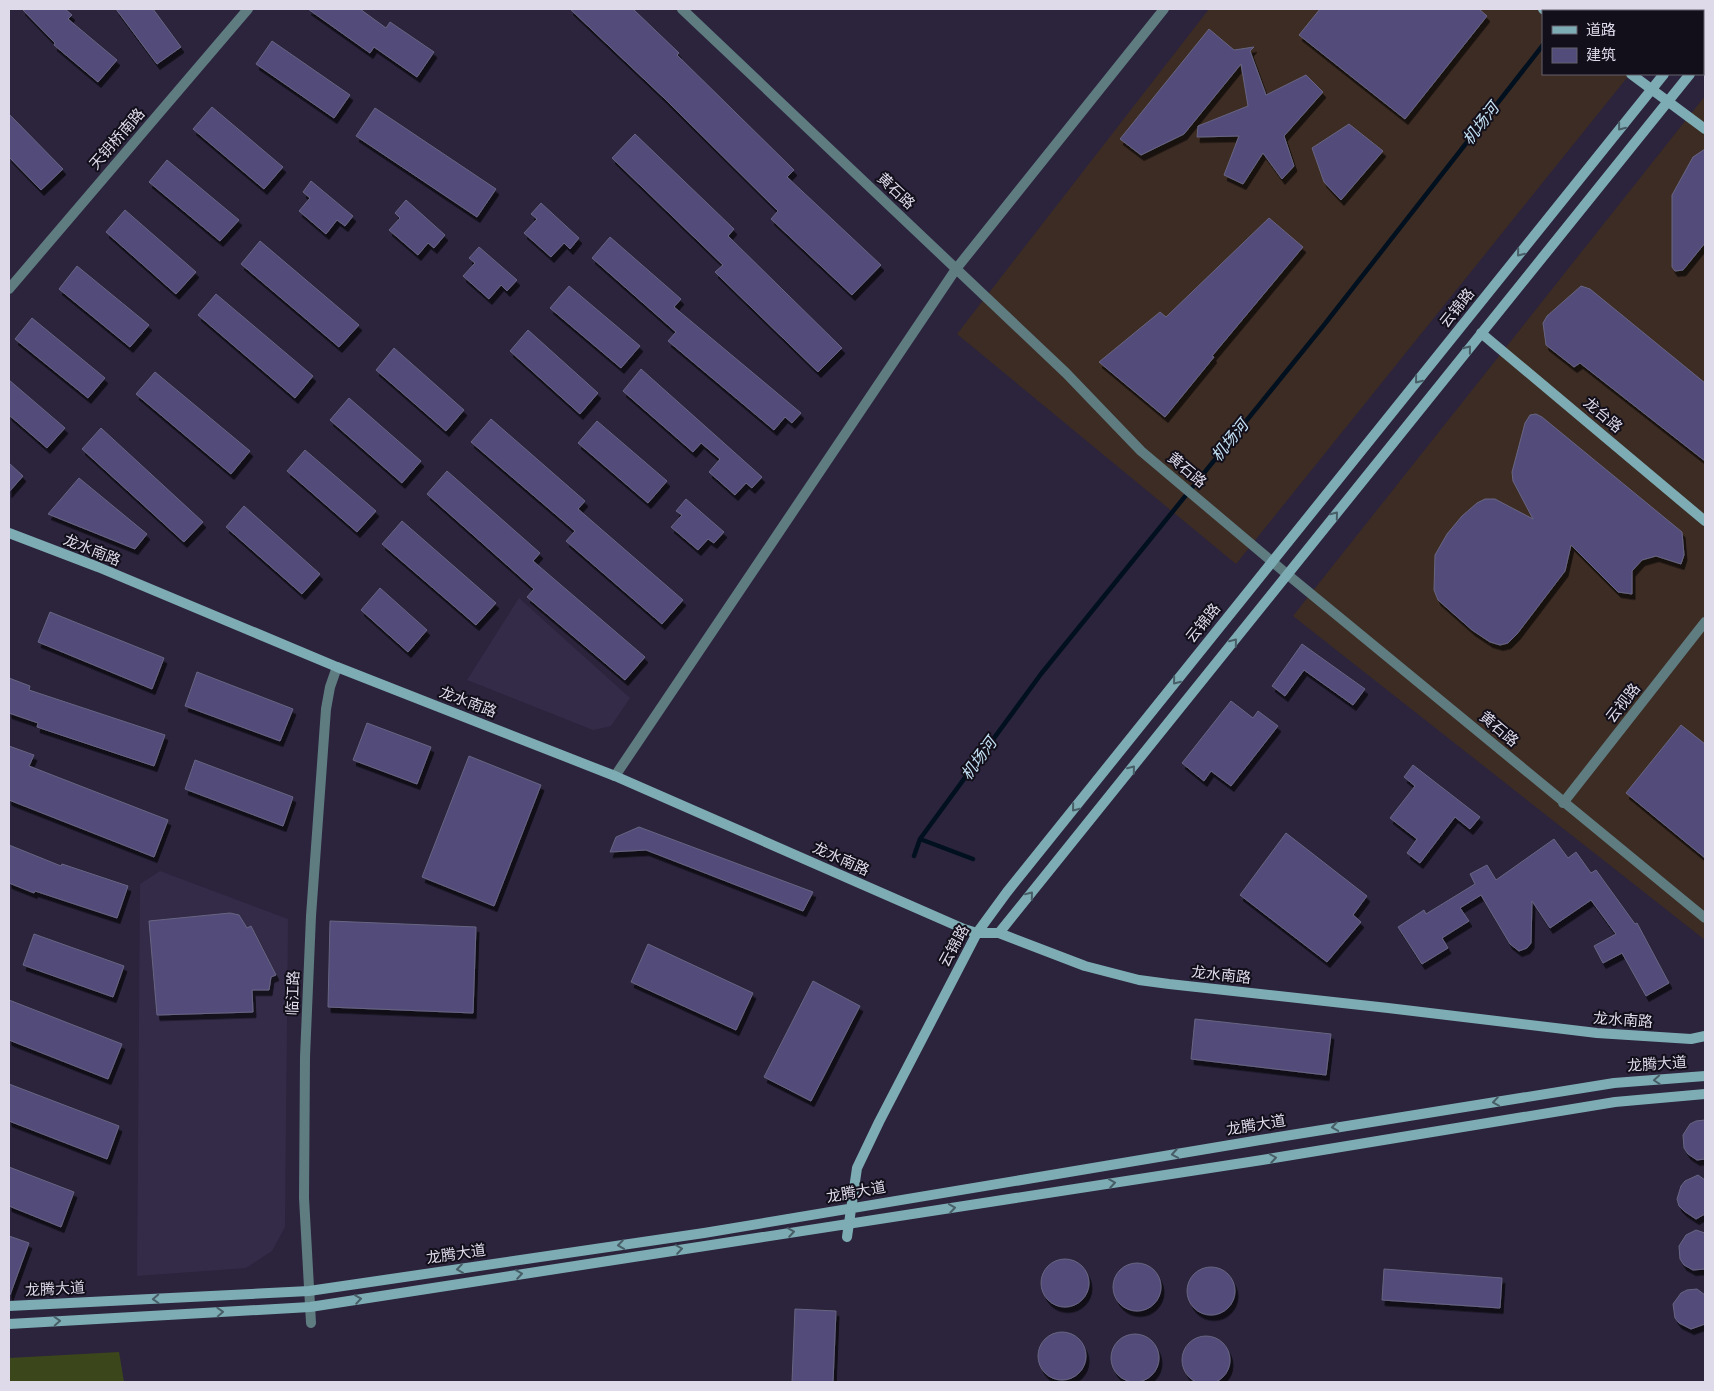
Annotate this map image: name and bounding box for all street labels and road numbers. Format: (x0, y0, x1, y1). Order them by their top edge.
street label: 天钥桥南路 (86, 105, 148, 173)
street label: 黄石路 (873, 169, 919, 213)
street label: 云锦路 (1436, 285, 1478, 331)
street label: 龙台路 (1580, 394, 1626, 436)
street label: 黄石路 (1164, 449, 1210, 491)
street label: 龙水南路 (61, 530, 123, 570)
street label: 云锦路 (1182, 600, 1224, 646)
street label: 云视路 (1602, 680, 1644, 726)
street label: 龙水南路 (437, 683, 499, 721)
street label: 黄石路 (1476, 708, 1522, 750)
street label: 龙水南路 (810, 839, 872, 879)
street label: 云锦路 (935, 922, 973, 970)
street label: 龙水南路 (1190, 963, 1252, 987)
street label: 临江路 (283, 970, 303, 1016)
street label: 龙水南路 (1592, 1009, 1654, 1031)
street label: 龙腾大道 (1626, 1053, 1688, 1075)
street label: 龙腾大道 (1225, 1111, 1287, 1139)
street label: 龙腾大道 (825, 1178, 887, 1206)
street label: 龙腾大道 (425, 1241, 487, 1267)
street label: 龙腾大道 (25, 1278, 85, 1300)

